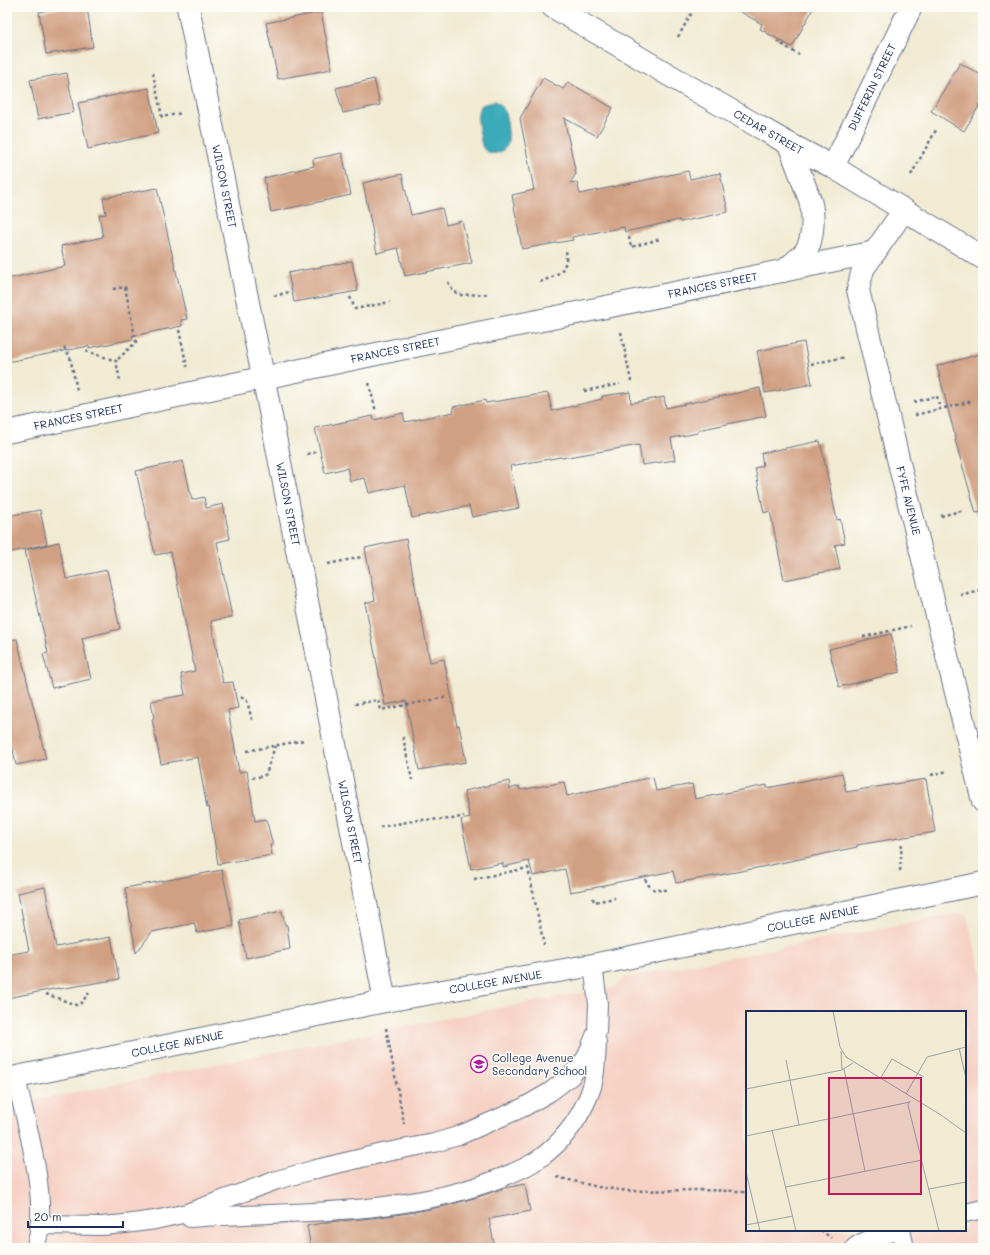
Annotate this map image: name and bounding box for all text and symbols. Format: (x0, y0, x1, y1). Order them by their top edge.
street label: DUFFERIN STREET (844, 41, 899, 133)
street label: CEDAR STREET (731, 106, 806, 157)
street label: WILSON STREET (209, 143, 241, 229)
street label: FRANCES STREET (667, 268, 759, 301)
street label: FRANCES STREET (349, 333, 441, 366)
street label: FRANCES STREET (32, 400, 124, 433)
street label: WILSON STREET (273, 461, 304, 547)
street label: FYFE AVENUE (893, 465, 925, 537)
street label: WILSON STREET (335, 779, 366, 865)
street label: COLLEGE AVENUE (766, 901, 860, 935)
street label: COLLEGE AVENUE (448, 966, 543, 997)
inset map (746, 1011, 966, 1231)
street label: COLLEGE AVENUE (130, 1027, 225, 1060)
place label: College Avenue Secondary School (492, 1050, 587, 1078)
school or university icon: College Avenue Secondary School (469, 1054, 489, 1074)
scale bar (28, 1203, 123, 1229)
text: 20 m (34, 1208, 62, 1224)

